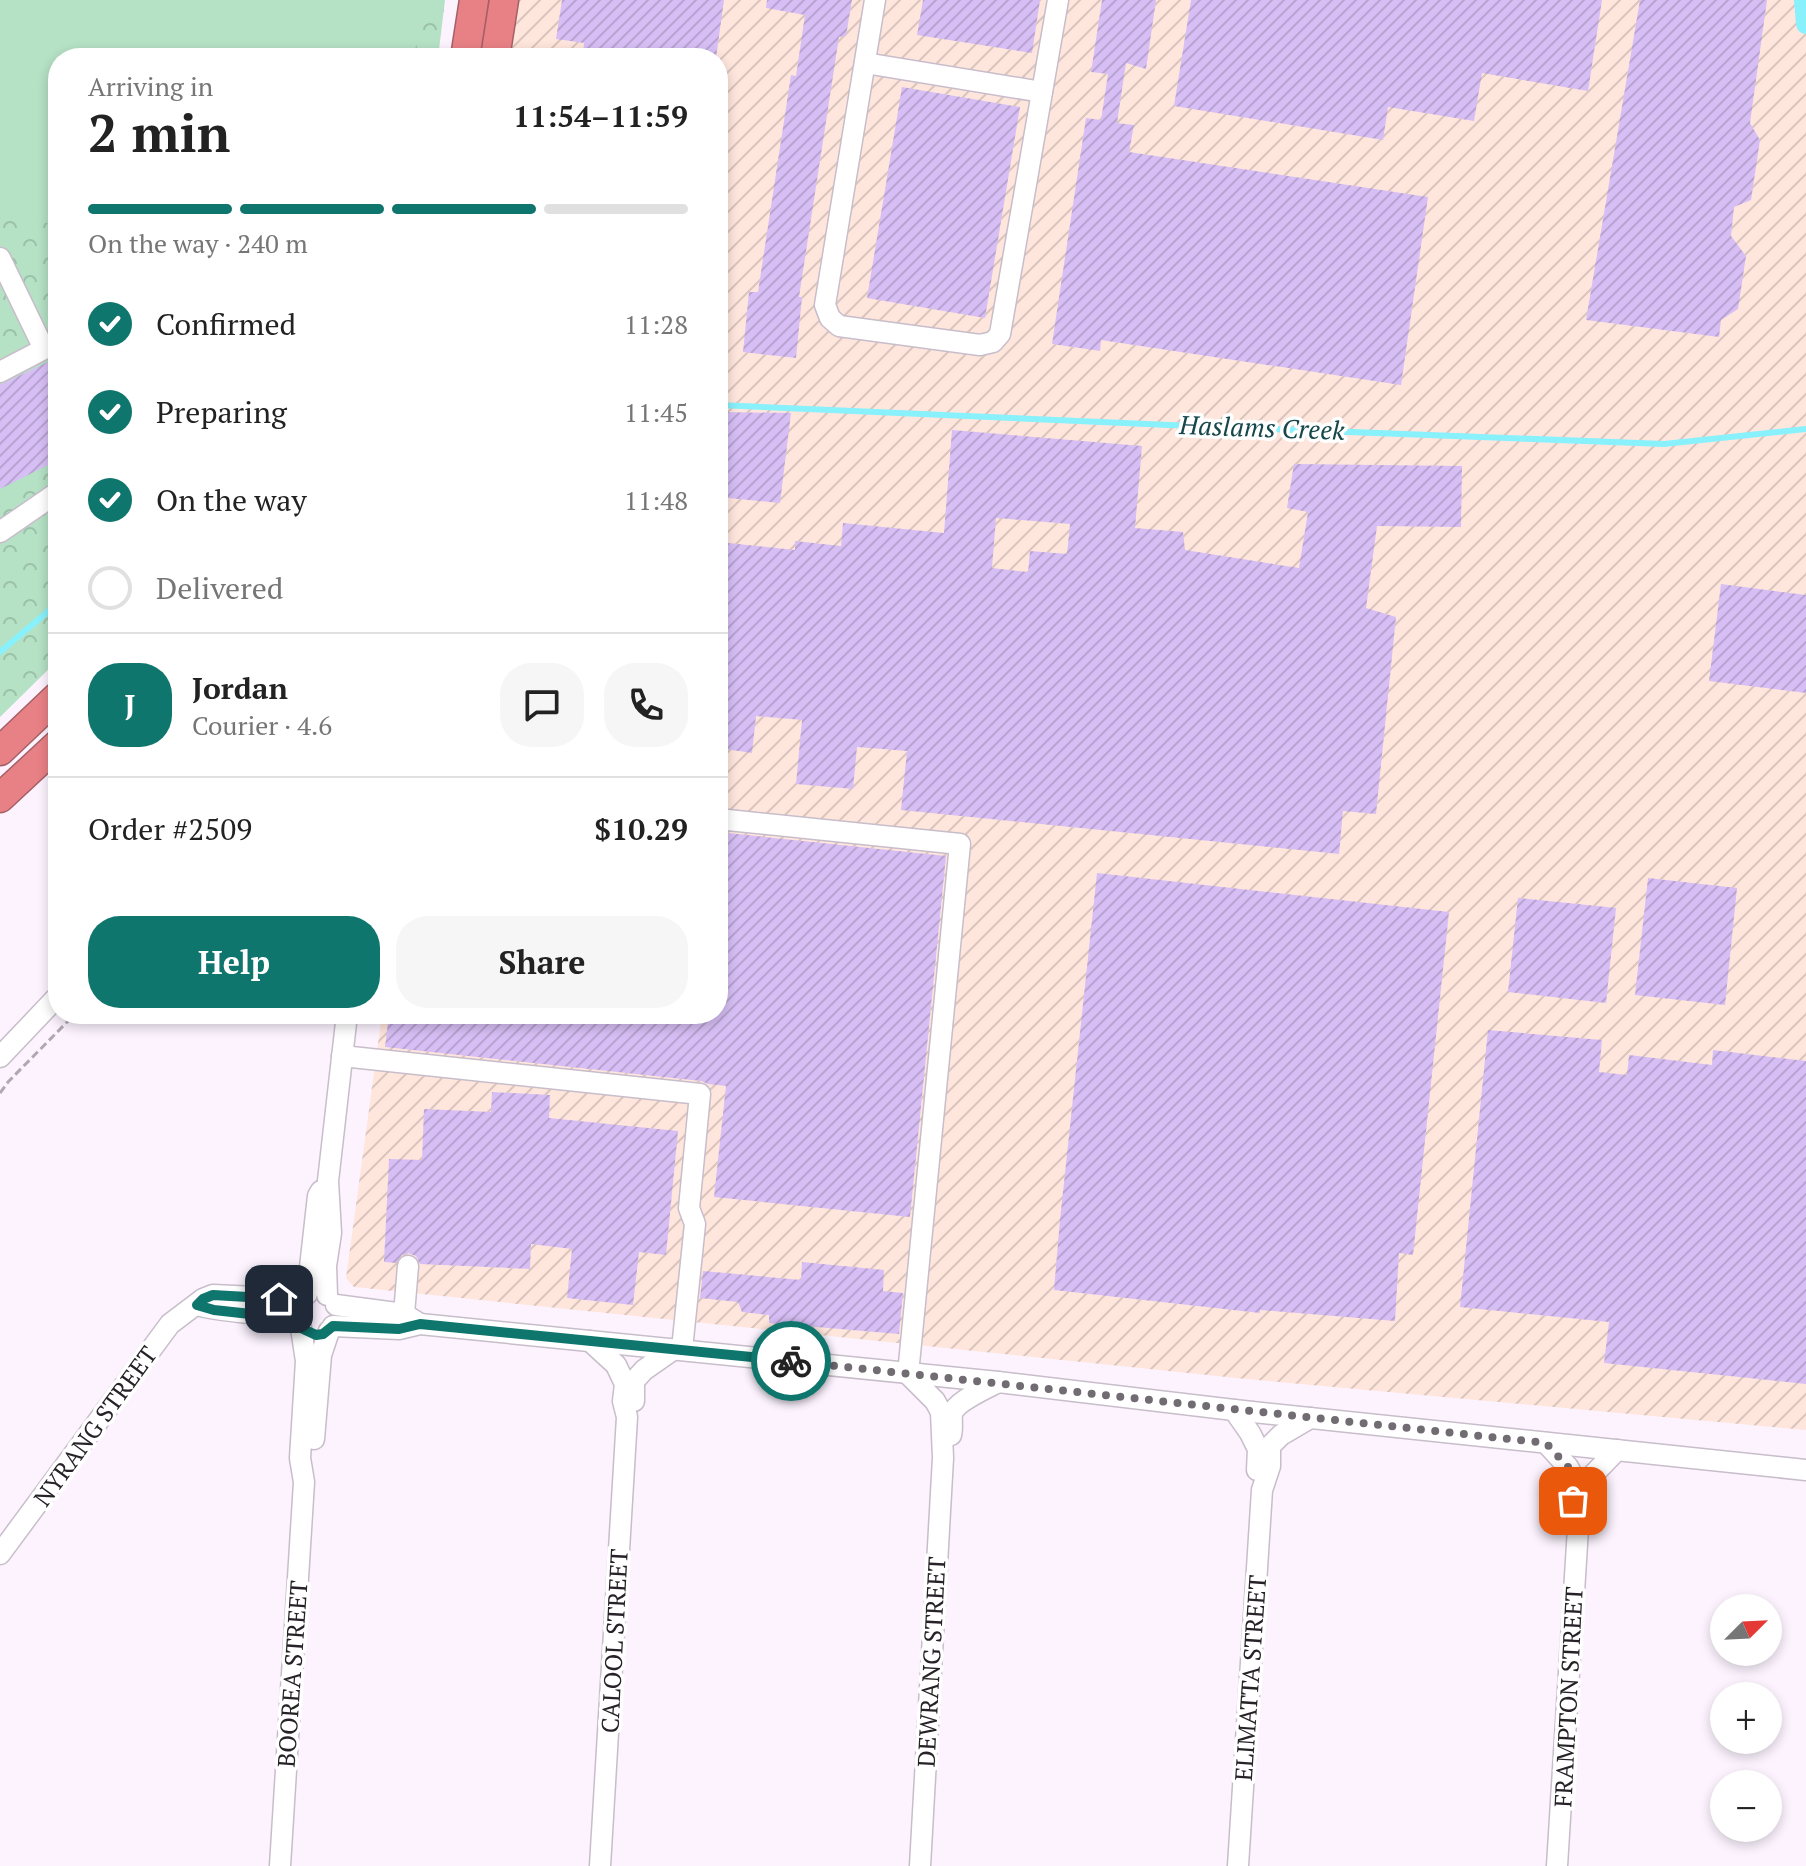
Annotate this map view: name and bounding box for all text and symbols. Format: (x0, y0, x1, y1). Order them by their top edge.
text: Arriving in (88, 69, 213, 103)
text: 11:54–11:59 (513, 96, 688, 136)
text: 2 min (88, 98, 230, 167)
text: On the way · 240 m (88, 226, 308, 260)
icon: check (88, 302, 132, 346)
text: Confirmed (156, 304, 296, 344)
text: 11:28 (624, 307, 688, 341)
icon: check (88, 390, 132, 434)
text: Preparing (156, 392, 287, 432)
text: 11:45 (624, 395, 688, 429)
water label: Haslams Creek (1178, 407, 1346, 447)
icon: check (88, 478, 132, 522)
text: On the way (156, 480, 307, 520)
text: 11:48 (624, 483, 688, 517)
text: Delivered (156, 568, 283, 608)
button: chat (500, 663, 584, 747)
button: phone (604, 663, 688, 747)
text: Jordan (192, 668, 288, 708)
text: J (125, 685, 135, 725)
text: Courier · 4.6 (192, 708, 332, 742)
text: Order #2509 (88, 809, 252, 849)
text: $10.29 (594, 809, 688, 849)
button: Help (88, 916, 380, 1008)
button: Share (396, 916, 688, 1008)
pin (245, 1265, 313, 1333)
icon: home (257, 1277, 301, 1321)
courier (751, 1321, 831, 1401)
street label: NYRANG STREET (26, 1339, 164, 1512)
icon: bike (769, 1339, 813, 1383)
pin (1539, 1467, 1607, 1535)
icon: bag (1551, 1479, 1595, 1523)
street label: CALOOL STREET (593, 1548, 635, 1734)
street label: DEWRANG STREET (910, 1556, 953, 1768)
street label: ELIMATTA STREET (1227, 1574, 1273, 1782)
street label: BOOREA STREET (270, 1579, 314, 1768)
street label: FRAMPTON STREET (1546, 1586, 1590, 1808)
north arrow (1710, 1594, 1782, 1666)
map controls (1710, 1594, 1782, 1842)
button: + (1710, 1682, 1782, 1754)
button: − (1710, 1770, 1782, 1842)

